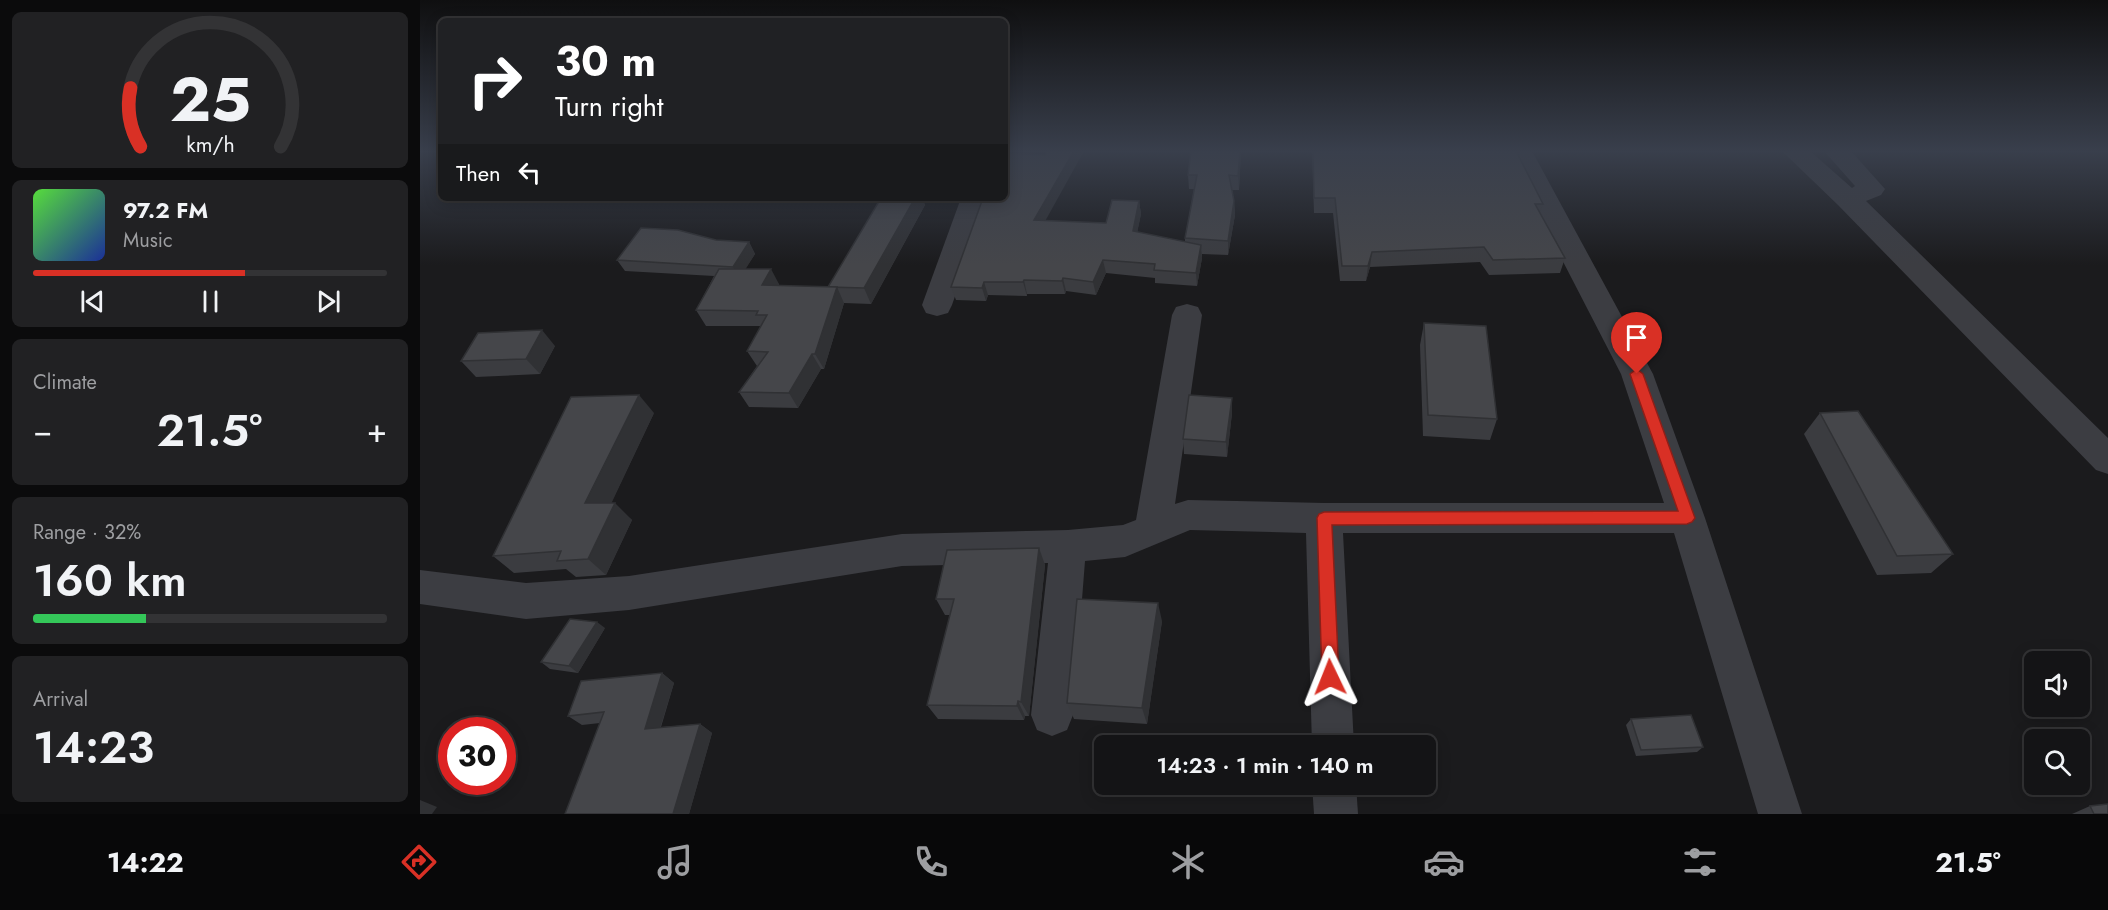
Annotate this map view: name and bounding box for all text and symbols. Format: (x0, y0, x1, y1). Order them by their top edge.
text: 30 m (555, 31, 656, 92)
icon: right (456, 42, 534, 120)
text: 25 (169, 54, 251, 144)
text: Turn right (555, 87, 663, 126)
text: km/h (186, 129, 234, 160)
icon: left (513, 156, 546, 189)
text: Then (456, 157, 501, 189)
text: 97.2 FM (123, 194, 208, 226)
text: Music (123, 226, 173, 255)
icon: previous (76, 285, 109, 318)
icon: pause (194, 285, 227, 318)
icon: next (312, 285, 345, 318)
pin (1611, 312, 1662, 374)
icon: arrive (1620, 321, 1653, 354)
text: Climate (33, 368, 97, 397)
text: 21.5° (157, 398, 262, 463)
text: − (33, 407, 52, 454)
text: + (367, 407, 387, 454)
text: Range · 32% (33, 518, 141, 547)
text: 160 km (33, 548, 187, 613)
position arrow (1298, 645, 1362, 709)
map controls (2024, 651, 2090, 795)
button: sound (2024, 651, 2090, 717)
text: Arrival (33, 685, 88, 714)
text: 14:23 (33, 715, 154, 780)
speed limit sign: 30 (438, 717, 516, 795)
button: search (2024, 729, 2090, 795)
text: 14:23 · 1 min · 140 m (1157, 749, 1373, 781)
icon: directions (398, 841, 440, 883)
icon: music (654, 841, 696, 883)
icon: phone (910, 841, 952, 883)
icon: climate (1167, 841, 1209, 883)
icon: car (1423, 841, 1465, 883)
icon: filters (1679, 841, 1721, 883)
text: 14:22 (107, 843, 184, 882)
text: 21.5° (1935, 843, 2001, 882)

